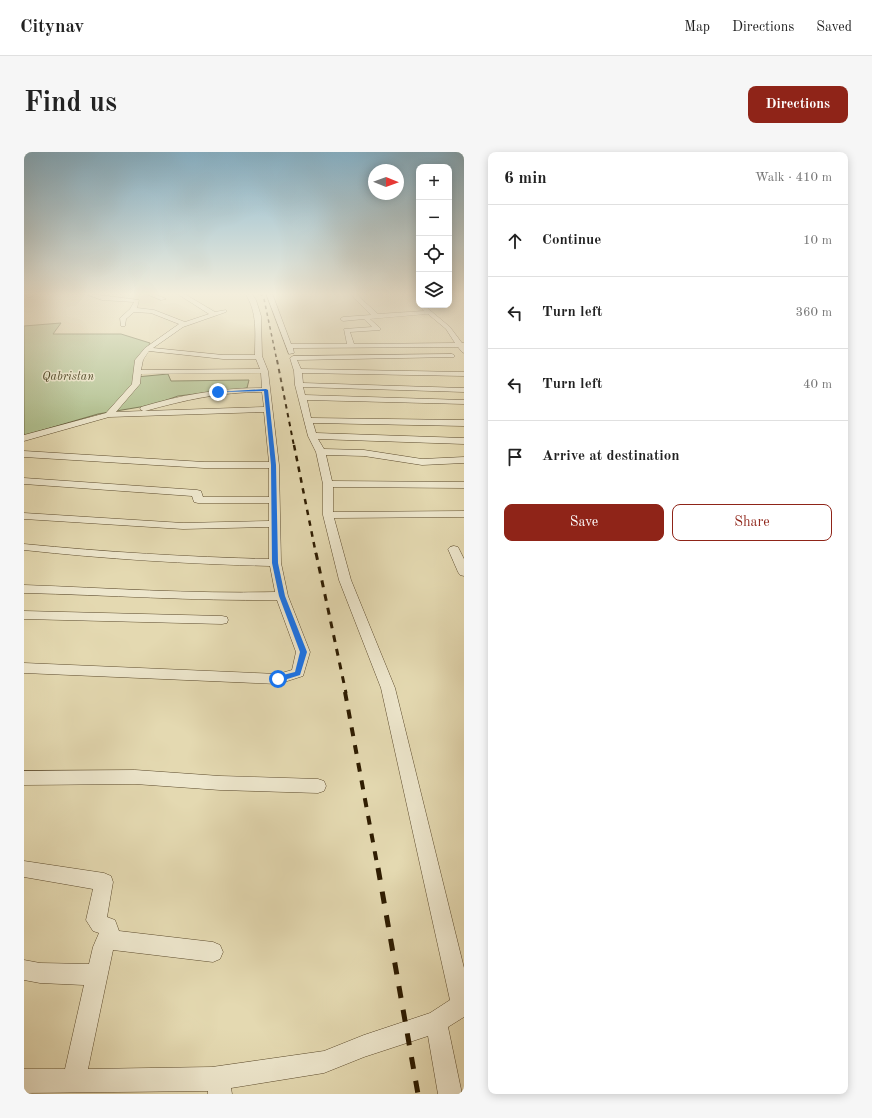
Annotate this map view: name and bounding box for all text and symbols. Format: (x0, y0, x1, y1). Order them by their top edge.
text: Citynav (20, 18, 84, 37)
text: Map (684, 20, 710, 34)
text: Directions (732, 20, 794, 34)
text: Saved (816, 20, 852, 34)
button: Directions (748, 86, 848, 123)
text: Find us (24, 90, 117, 118)
north arrow (368, 164, 404, 200)
map controls (416, 164, 452, 308)
button: + (416, 164, 452, 200)
text: 6 min (504, 170, 547, 187)
text: Walk · 410 m (755, 171, 832, 184)
button: − (416, 200, 452, 236)
icon: ahead (504, 230, 526, 252)
text: Continue (542, 233, 601, 248)
text: 10 m (803, 234, 832, 247)
button: locate (416, 236, 452, 272)
button: layers (416, 272, 452, 308)
icon: left (504, 302, 526, 324)
text: Turn left (542, 305, 602, 320)
text: 360 m (795, 306, 832, 319)
park label: Qabristan (42, 371, 94, 383)
icon: left (504, 374, 526, 396)
text: Turn left (542, 377, 602, 392)
text: 40 m (803, 378, 832, 391)
route end (209, 383, 227, 401)
icon: arrive (504, 446, 526, 468)
text: Arrive at destination (542, 449, 680, 464)
button: Save (504, 504, 664, 541)
button: Share (672, 504, 832, 541)
route start (269, 670, 287, 688)

